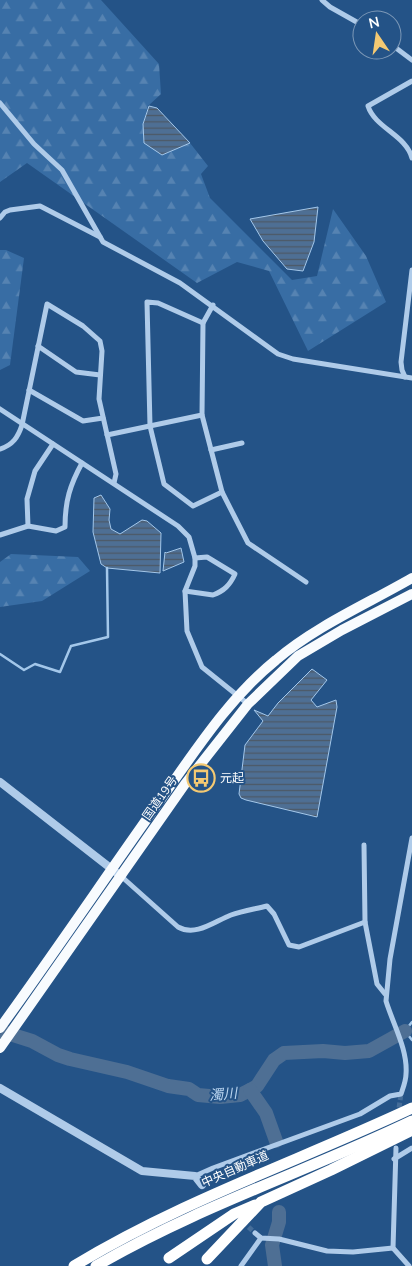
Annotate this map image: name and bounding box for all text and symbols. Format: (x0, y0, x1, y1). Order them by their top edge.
north arrow (352, 10, 402, 60)
text: N (367, 12, 381, 32)
bus stop icon: 元起 (186, 763, 216, 793)
place label: 元起 (220, 770, 244, 785)
street label: 国道19号 (139, 773, 180, 823)
water label: 濁川 (208, 1084, 240, 1104)
street label: 中央自動車道 (199, 1147, 271, 1190)

